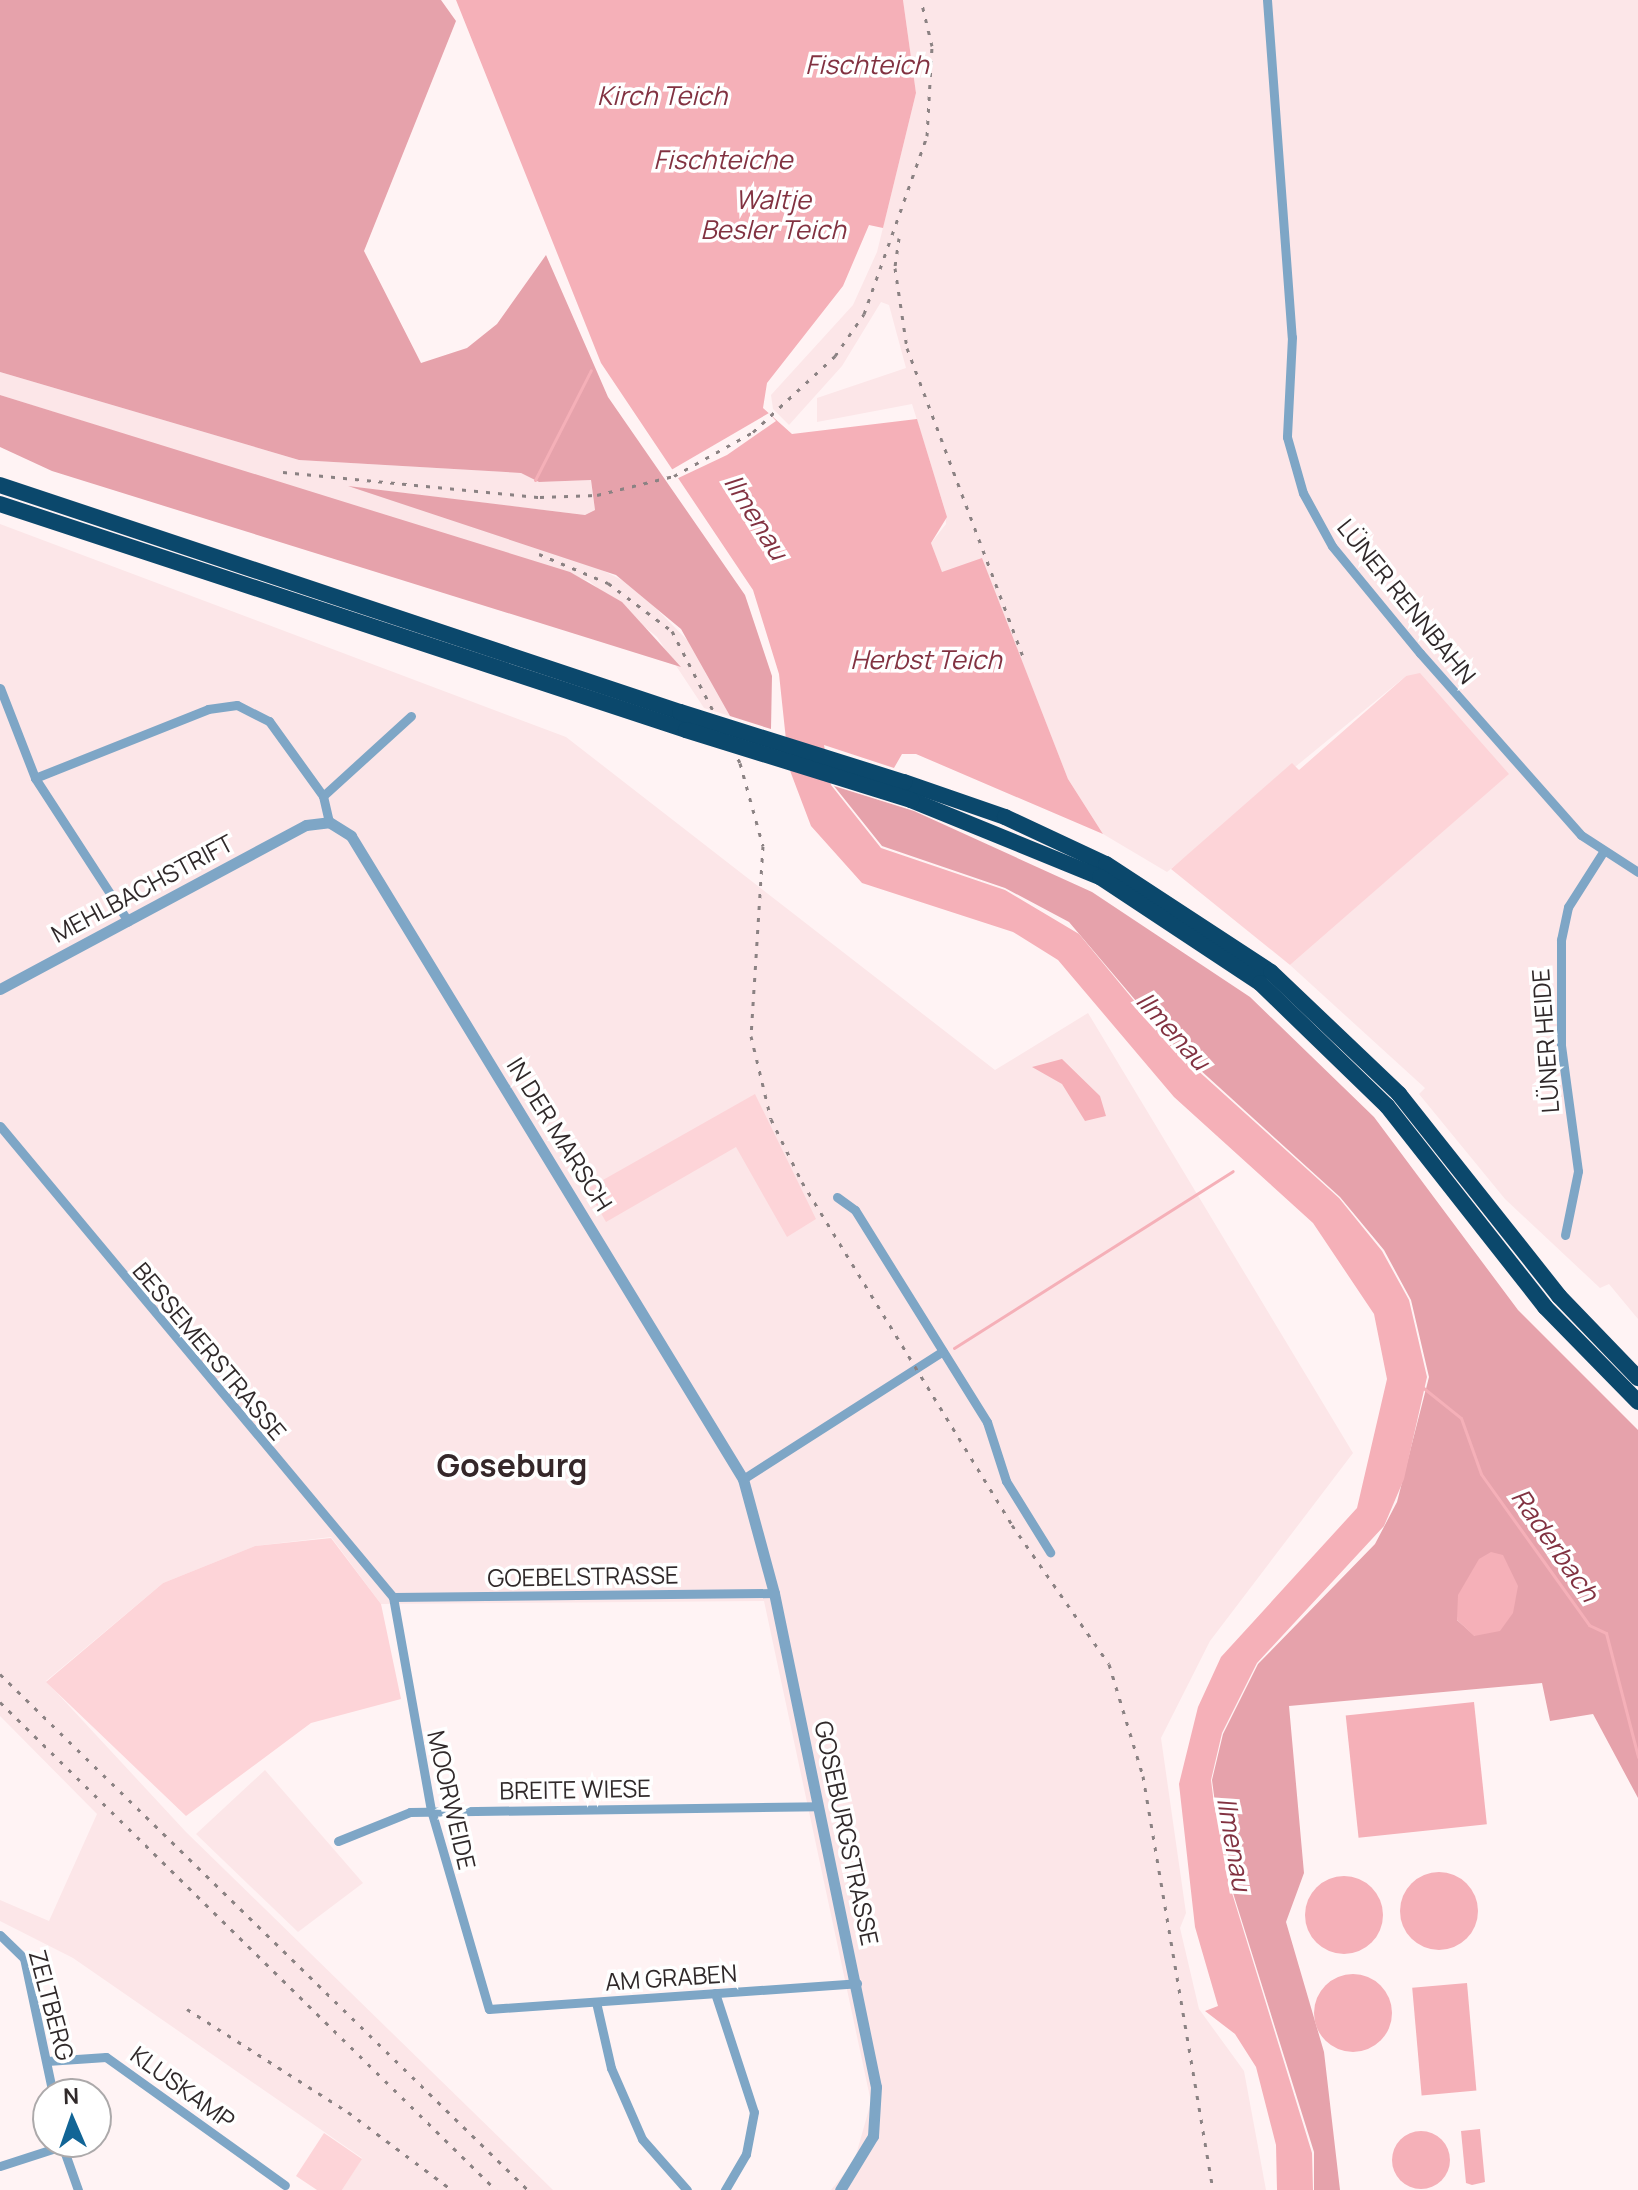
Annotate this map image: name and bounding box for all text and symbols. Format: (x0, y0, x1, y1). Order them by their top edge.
water label: Fischteich (805, 49, 929, 81)
water label: Kirch Teich (597, 80, 727, 112)
water label: Fischteiche (654, 144, 792, 176)
water label: Waltje Besler Teich (700, 184, 846, 246)
water label: Ilmenau (718, 469, 794, 565)
street label: LÜNER RENNBAHN (1332, 513, 1482, 689)
water label: Herbst Teich (850, 644, 1002, 676)
street label: MEHLBACHSTRIFT (46, 828, 238, 948)
street label: LÜNER HEIDE (1526, 968, 1564, 1114)
water label: Ilmenau (1130, 986, 1216, 1076)
street label: IN DER MARSCH (501, 1052, 619, 1216)
street label: BESSEMERSTRASSE (127, 1256, 293, 1446)
district label: Goseburg (437, 1446, 587, 1484)
water label: Raderbach (1505, 1483, 1605, 1607)
street label: GOEBELSTRASSE (487, 1560, 679, 1592)
street label: GOSEBURGSTRASSE (809, 1718, 885, 1948)
street label: MOORWEIDE (422, 1728, 482, 1872)
street label: BREITE WIESE (499, 1773, 651, 1805)
water label: Ilmenau (1210, 1795, 1258, 1893)
street label: ZELTBERG (23, 1947, 81, 2063)
street label: AM GRABEN (604, 1958, 738, 1996)
street label: KLUSKAMP (125, 2040, 241, 2134)
north arrow (32, 2078, 112, 2158)
text: N (63, 2081, 80, 2111)

